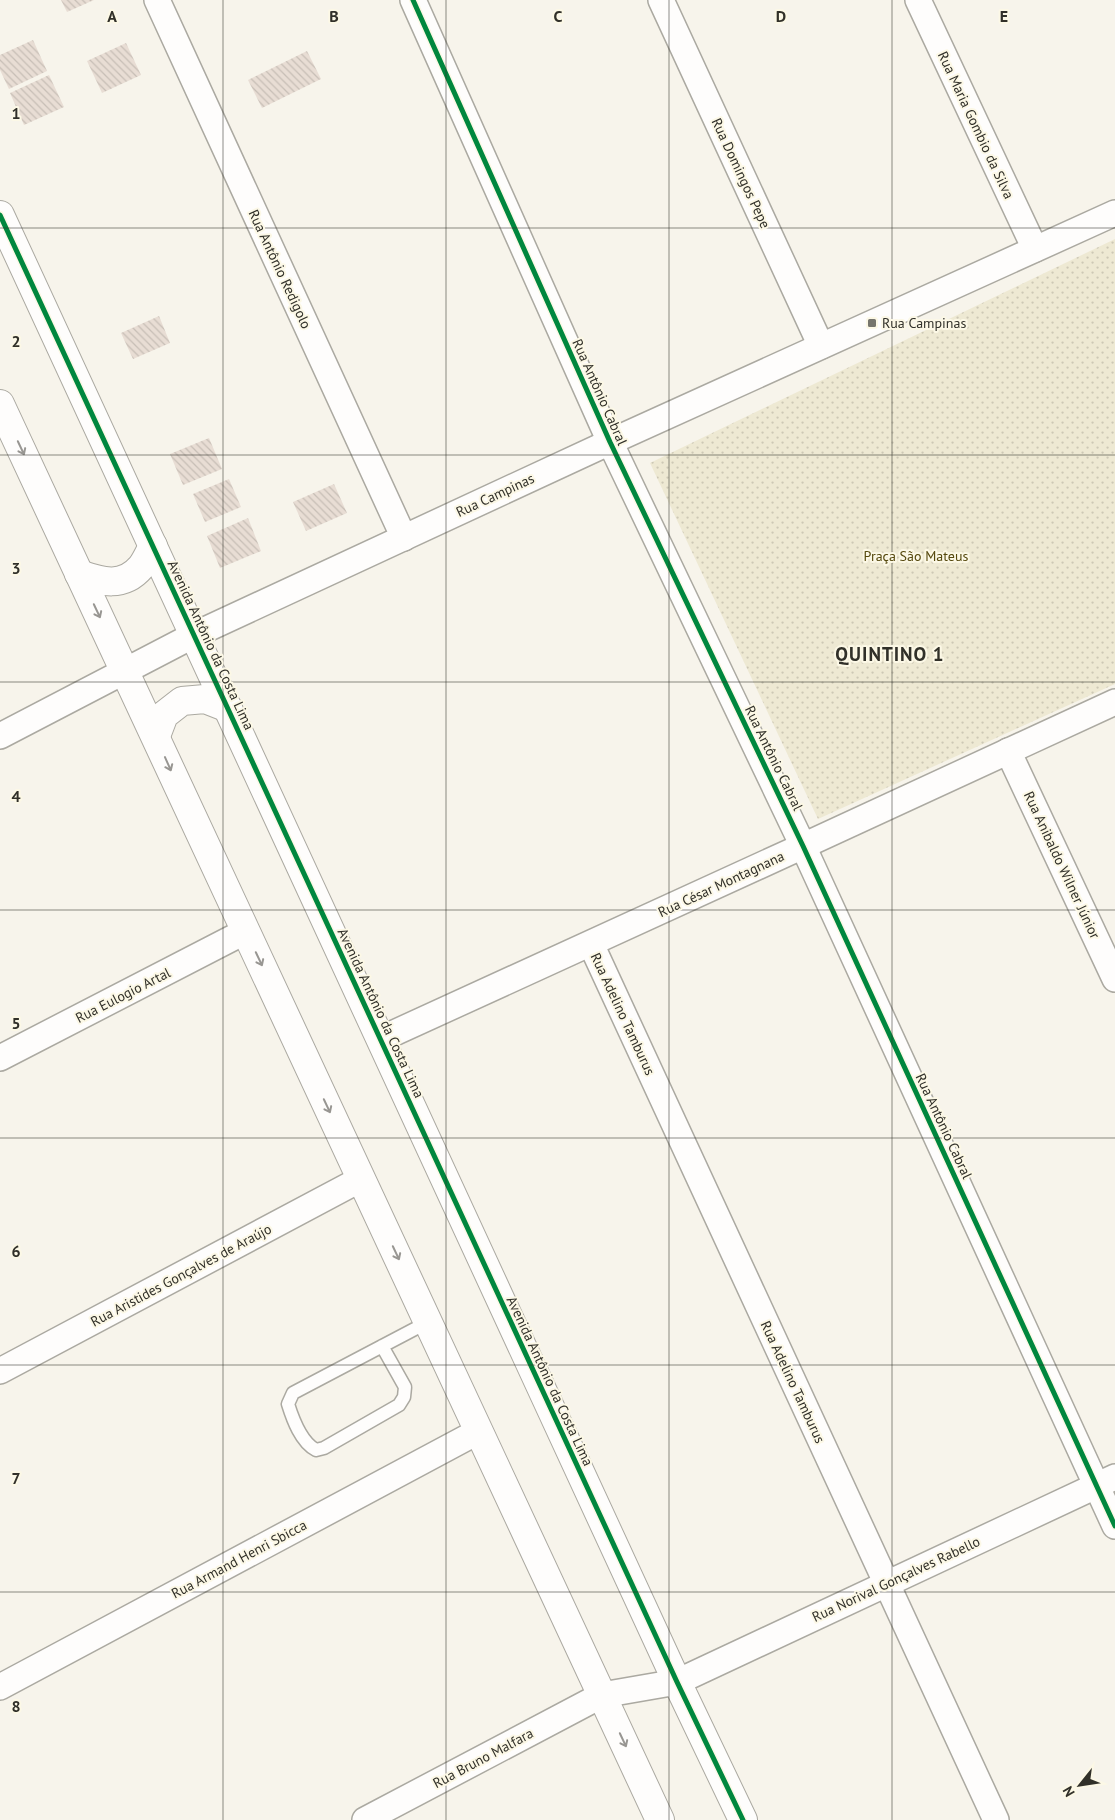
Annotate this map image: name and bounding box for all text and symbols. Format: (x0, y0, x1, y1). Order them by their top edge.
text: A (107, 6, 117, 26)
text: B (329, 6, 339, 26)
text: C (554, 6, 563, 26)
text: D (776, 6, 786, 26)
text: E (1000, 6, 1008, 26)
street label: Rua Maria Gombio da Silva (934, 48, 1018, 202)
text: 1 (11, 103, 21, 123)
street label: Rua Domingos Pepe (708, 115, 774, 231)
street label: Rua Antônio Redigolo (245, 207, 315, 331)
place label: Rua Campinas (882, 314, 966, 332)
marker: Rua Campinas (866, 317, 878, 329)
text: 2 (11, 331, 21, 351)
street label: Rua Antônio Cabral (568, 336, 632, 448)
one-way arrow (16, 440, 26, 455)
street label: Rua Campinas (453, 469, 537, 521)
park label: Praça São Mateus (864, 547, 969, 565)
street label: Avenida Antônio da Costa Lima (164, 557, 258, 733)
text: 3 (11, 558, 21, 578)
one-way arrow (92, 603, 102, 618)
district label: QUINTINO 1 (835, 642, 945, 666)
street label: Rua Antônio Cabral (741, 703, 807, 813)
one-way arrow (164, 756, 174, 771)
text: 4 (11, 786, 21, 806)
street label: Rua Anibaldo Wilner Júnior (1020, 788, 1104, 942)
street label: Rua César Montagnana (655, 847, 787, 921)
street label: Avenida Antônio da Costa Lima (334, 925, 428, 1101)
street label: Rua Adelino Tamburus (587, 950, 659, 1078)
one-way arrow (254, 951, 264, 966)
street label: Rua Eulogio Artal (72, 963, 174, 1027)
text: 5 (11, 1013, 21, 1033)
street label: Rua Antônio Cabral (912, 1070, 976, 1182)
one-way arrow (323, 1098, 333, 1113)
street label: Rua Aristides Gonçalves de Araújo (87, 1220, 275, 1330)
text: 6 (11, 1241, 21, 1261)
one-way arrow (392, 1245, 401, 1260)
street label: Avenida Antônio da Costa Lima (503, 1293, 597, 1469)
street label: Rua Adelino Tamburus (757, 1318, 829, 1446)
text: 7 (11, 1468, 21, 1488)
street label: Rua Armand Henri Sbicca (168, 1516, 310, 1602)
street label: Rua Norival Gonçalves Rabello (809, 1532, 983, 1626)
text: 8 (11, 1696, 21, 1716)
street label: Rua Bruno Malfara (430, 1724, 536, 1792)
one-way arrow (618, 1732, 628, 1747)
north arrow (1055, 1760, 1105, 1810)
text: N (1059, 1783, 1079, 1800)

